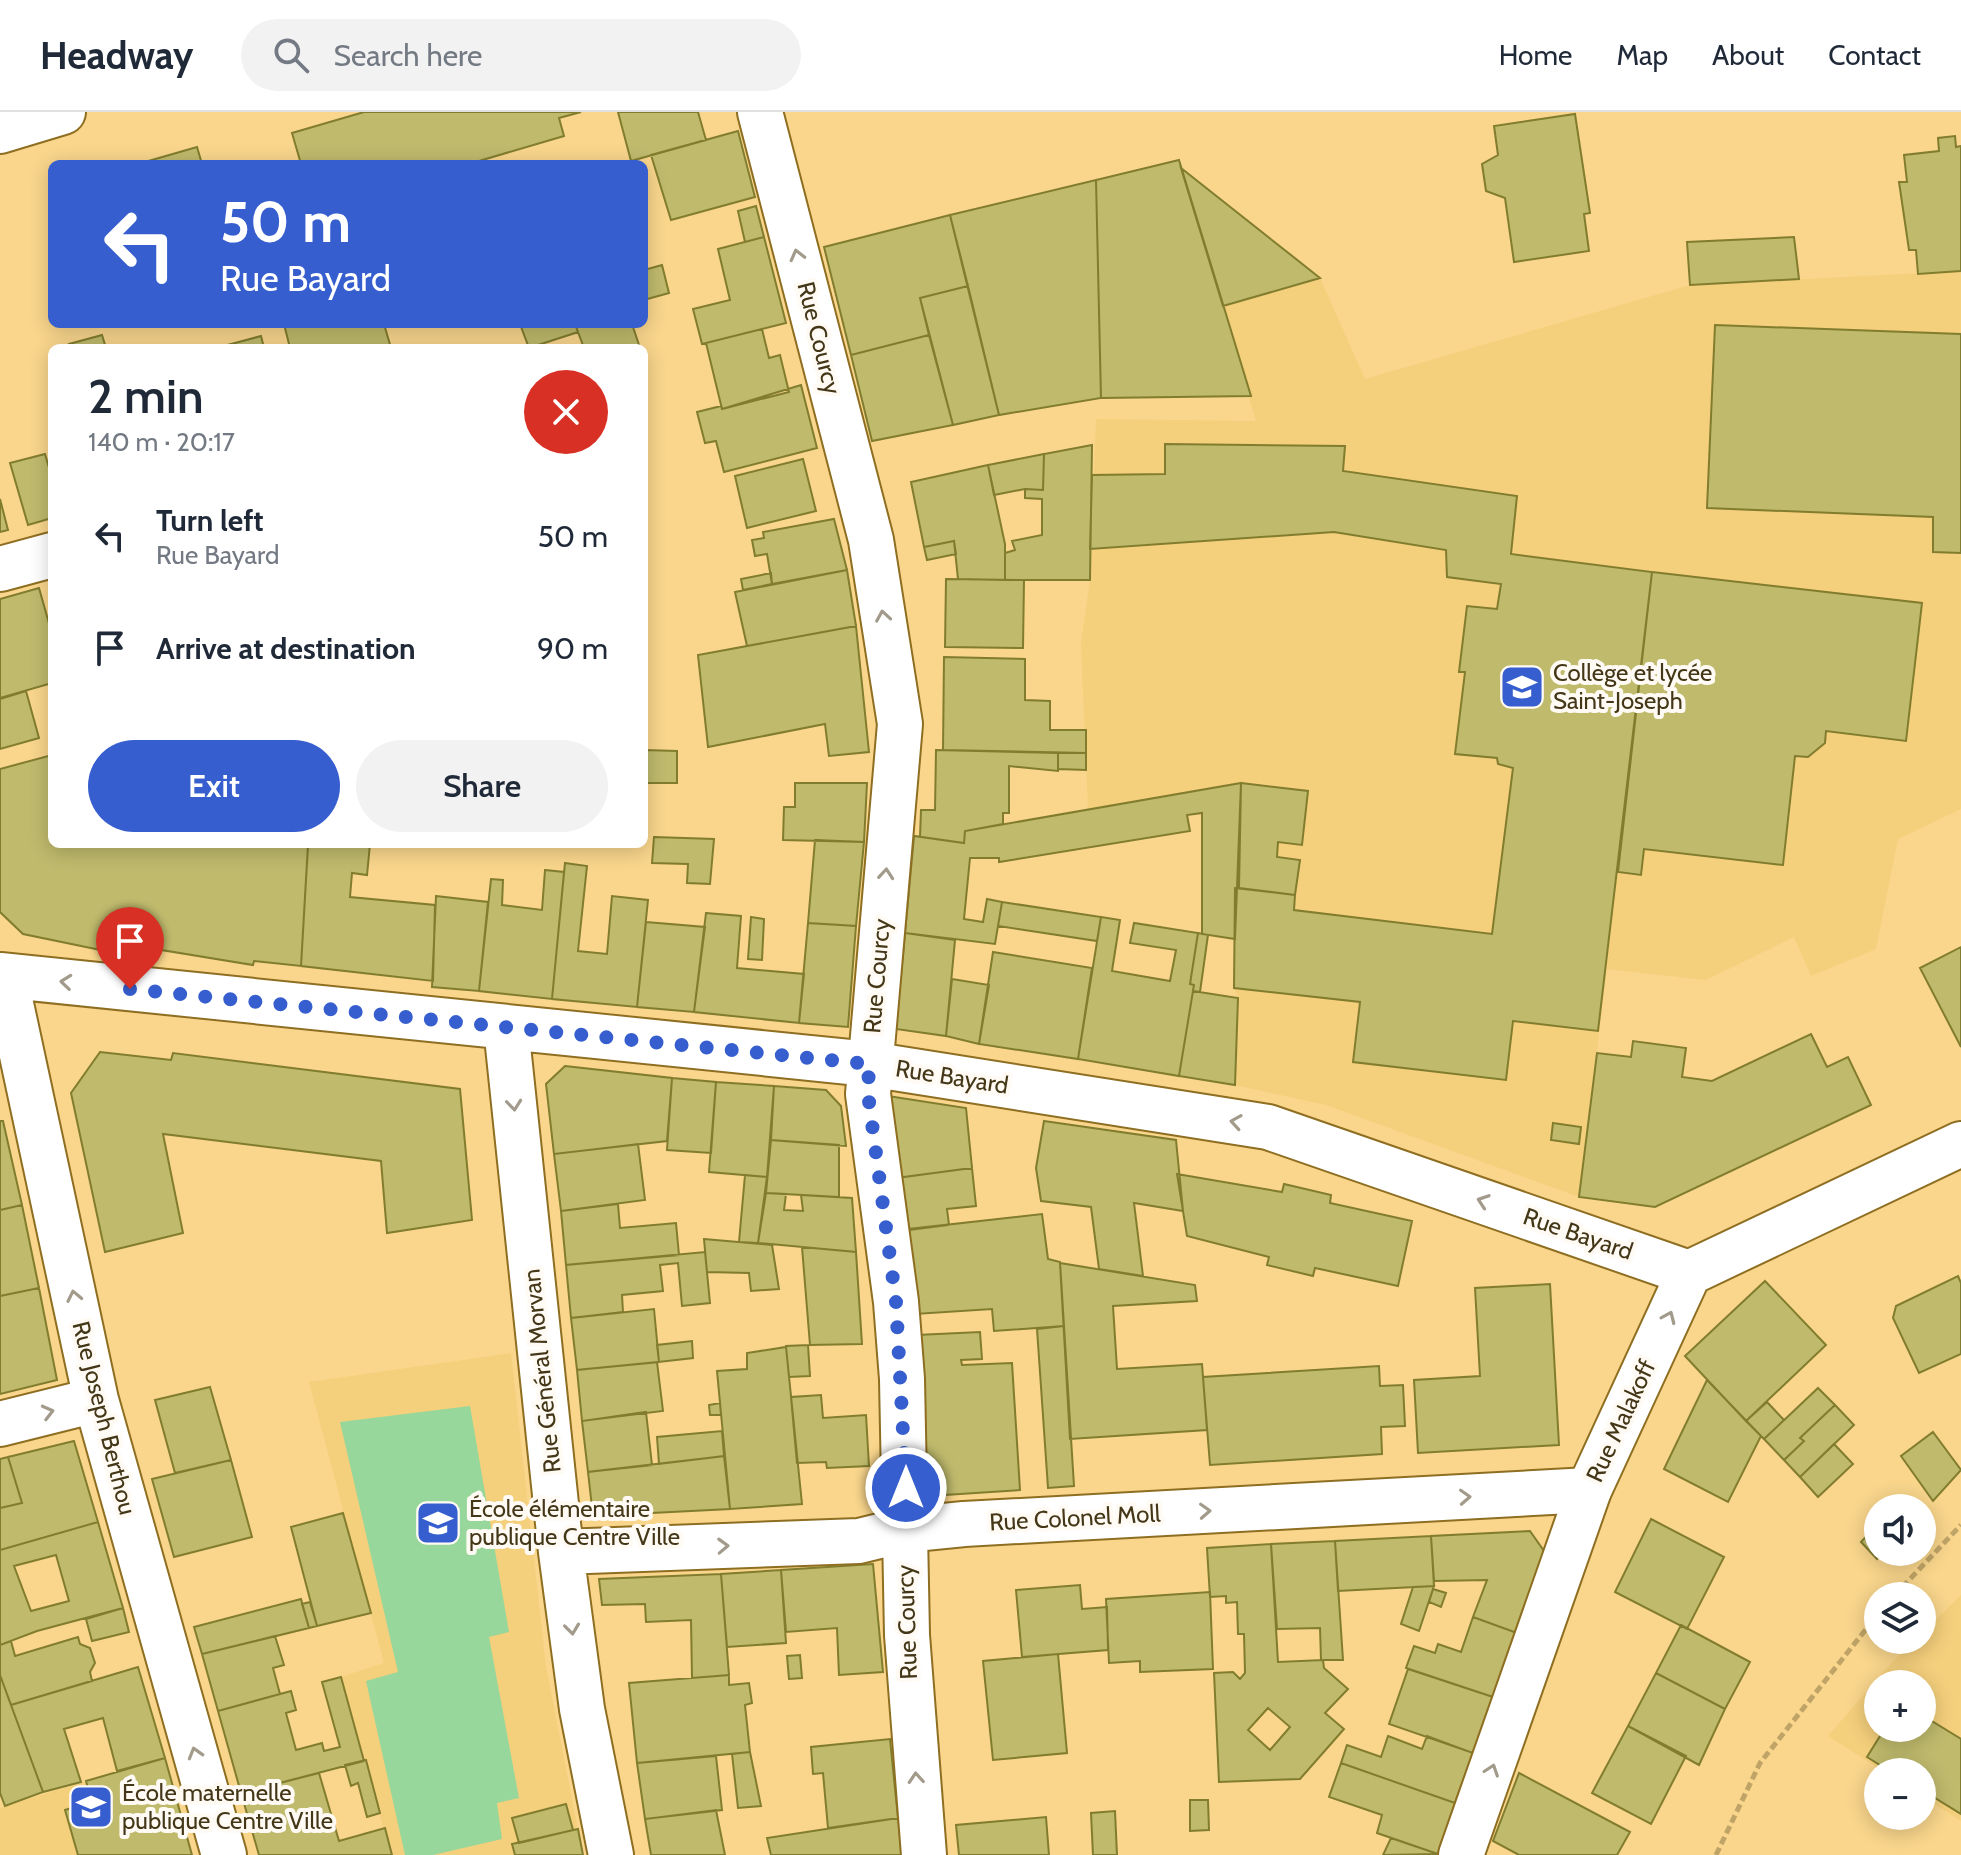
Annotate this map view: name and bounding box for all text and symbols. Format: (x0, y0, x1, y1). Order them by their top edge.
search box (241, 19, 801, 91)
text: Headway (40, 32, 193, 79)
icon: search (269, 33, 313, 77)
text: Search here (333, 37, 482, 74)
text: Home (1499, 38, 1572, 72)
text: Map (1616, 38, 1668, 72)
text: About (1712, 38, 1784, 72)
text: Contact (1828, 38, 1921, 72)
text: 50 m (220, 188, 351, 256)
icon: left (88, 192, 192, 296)
one-way arrow (790, 248, 807, 262)
text: Rue Bayard (220, 256, 391, 300)
street label: Rue Courcy (792, 279, 847, 397)
text: 2 min (88, 367, 204, 425)
button: close (524, 370, 608, 454)
text: 140 m · 20:17 (88, 426, 235, 458)
text: Turn left (156, 502, 264, 539)
icon: left (88, 514, 132, 558)
text: 50 m (538, 518, 608, 555)
text: Rue Bayard (156, 539, 279, 571)
one-way arrow (875, 609, 892, 623)
icon: arrive (88, 626, 132, 670)
text: Arrive at destination (156, 630, 416, 667)
text: 90 m (537, 630, 608, 667)
place label: Collège et lycée Saint-Joseph (1553, 658, 1712, 715)
school or university icon: Collège et lycée Saint-Joseph (1498, 663, 1546, 711)
button: Exit (88, 740, 340, 832)
button: Share (356, 740, 608, 832)
one-way arrow (878, 867, 895, 880)
pin (96, 907, 164, 989)
street label: Rue Courcy (857, 917, 896, 1034)
icon: arrive (108, 919, 152, 963)
one-way arrow (59, 974, 72, 991)
street label: Rue Bayard (894, 1053, 1011, 1100)
one-way arrow (506, 1099, 523, 1112)
one-way arrow (1229, 1114, 1243, 1131)
one-way arrow (1477, 1194, 1491, 1210)
street label: Rue Bayard (1520, 1201, 1637, 1266)
street label: Rue Général Morvan (516, 1268, 567, 1475)
one-way arrow (66, 1290, 83, 1303)
one-way arrow (1659, 1311, 1675, 1326)
street label: Rue Joseph Berthou (66, 1318, 143, 1518)
street label: Rue Malakoff (1580, 1355, 1662, 1487)
one-way arrow (40, 1404, 54, 1421)
position arrow (864, 1446, 948, 1530)
one-way arrow (1459, 1489, 1472, 1506)
place label: École élémentaire publique Centre Ville (469, 1494, 680, 1551)
map controls (1864, 1494, 1936, 1830)
button: sound (1864, 1494, 1936, 1566)
school or university icon: École élémentaire publique Centre Ville (414, 1499, 462, 1547)
street label: Rue Colonel Moll (989, 1499, 1162, 1536)
one-way arrow (1199, 1503, 1212, 1520)
one-way arrow (717, 1537, 730, 1554)
street label: Rue Courcy (890, 1564, 923, 1680)
button: layers (1864, 1582, 1936, 1654)
one-way arrow (563, 1623, 580, 1636)
button: + (1864, 1670, 1936, 1742)
one-way arrow (188, 1746, 204, 1760)
button: − (1864, 1758, 1936, 1830)
one-way arrow (1482, 1764, 1498, 1778)
one-way arrow (908, 1771, 925, 1784)
place label: École maternelle publique Centre Ville (122, 1778, 333, 1835)
school or university icon: École maternelle publique Centre Ville (67, 1783, 115, 1831)

